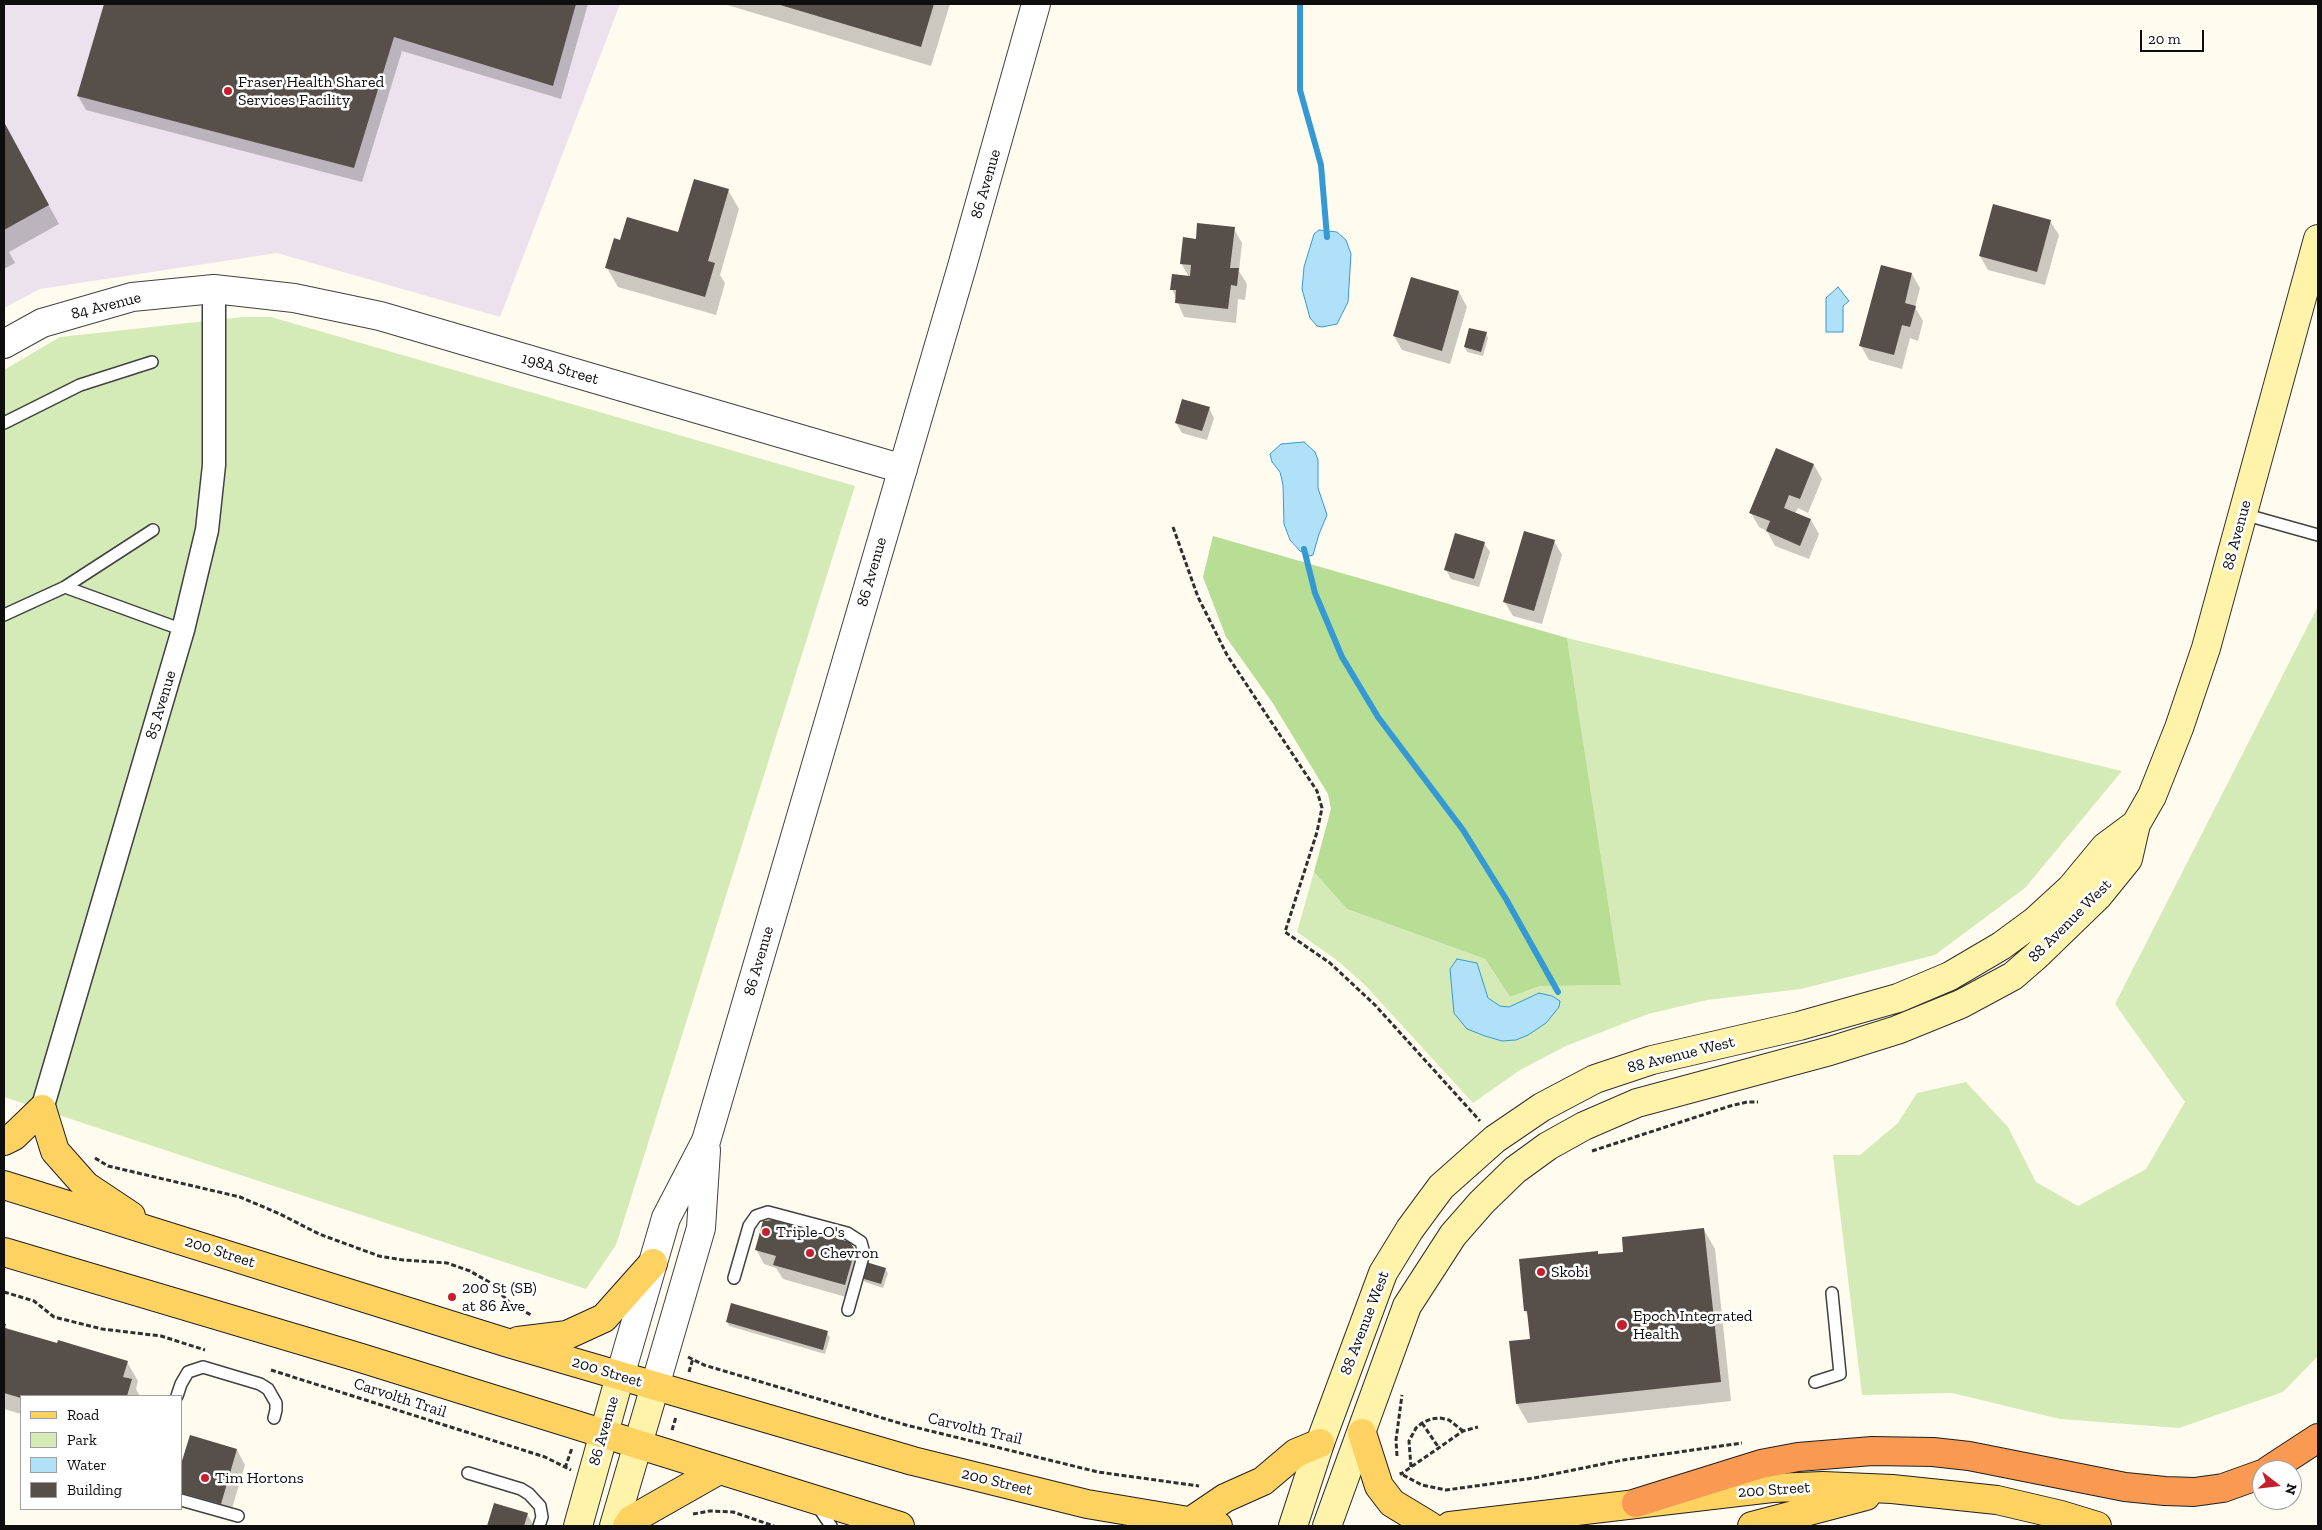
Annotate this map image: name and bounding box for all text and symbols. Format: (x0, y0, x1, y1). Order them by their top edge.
scale bar (2142, 20, 2206, 52)
text: 20 m (2148, 30, 2181, 48)
place label: Fraser Health Shared Services Facility (238, 72, 384, 110)
marker: Fraser Health Shared Services Facility (222, 85, 234, 97)
street label: 86 Avenue (967, 147, 1005, 221)
street label: 84 Avenue (69, 288, 143, 324)
street label: 198A Street (519, 349, 601, 389)
street label: 88 Avenue (2218, 498, 2256, 572)
street label: 86 Avenue (853, 535, 891, 609)
street label: 85 Avenue (141, 668, 181, 742)
street label: 88 Avenue West (2024, 875, 2116, 967)
street label: 86 Avenue (740, 924, 778, 998)
street label: 88 Avenue West (1625, 1032, 1737, 1078)
place label: Triple-O's (776, 1222, 845, 1242)
marker: Triple-O's (760, 1226, 772, 1238)
street label: 200 Street (183, 1232, 257, 1272)
place label: Chevron (820, 1243, 879, 1263)
marker: Chevron (804, 1247, 816, 1259)
place label: Skobi (1551, 1262, 1589, 1282)
marker: Skobi (1535, 1266, 1547, 1278)
street label: 88 Avenue West (1336, 1268, 1394, 1378)
place label: 200 St (SB) at 86 Ave (462, 1278, 537, 1316)
marker: 200 St (SB) at 86 Ave (446, 1291, 458, 1303)
place label: Epoch Integrated Health (1633, 1306, 1753, 1344)
marker: Epoch Integrated Health (1615, 1318, 1629, 1332)
street label: 200 Street (570, 1352, 644, 1392)
street label: Carvolth Trail (351, 1374, 449, 1422)
street label: 86 Avenue (585, 1394, 623, 1468)
legend (20, 1395, 182, 1510)
text: Road (67, 1406, 99, 1424)
street label: Carvolth Trail (926, 1409, 1024, 1449)
text: Park (67, 1431, 97, 1449)
text: Water (67, 1456, 107, 1474)
north arrow (2252, 1460, 2302, 1510)
street label: 200 Street (960, 1464, 1034, 1500)
place label: Tim Hortons (215, 1468, 304, 1488)
marker: Tim Hortons (199, 1472, 211, 1484)
street label: 200 Street (1737, 1478, 1811, 1502)
text: Building (67, 1481, 122, 1499)
text: N (2281, 1482, 2301, 1496)

